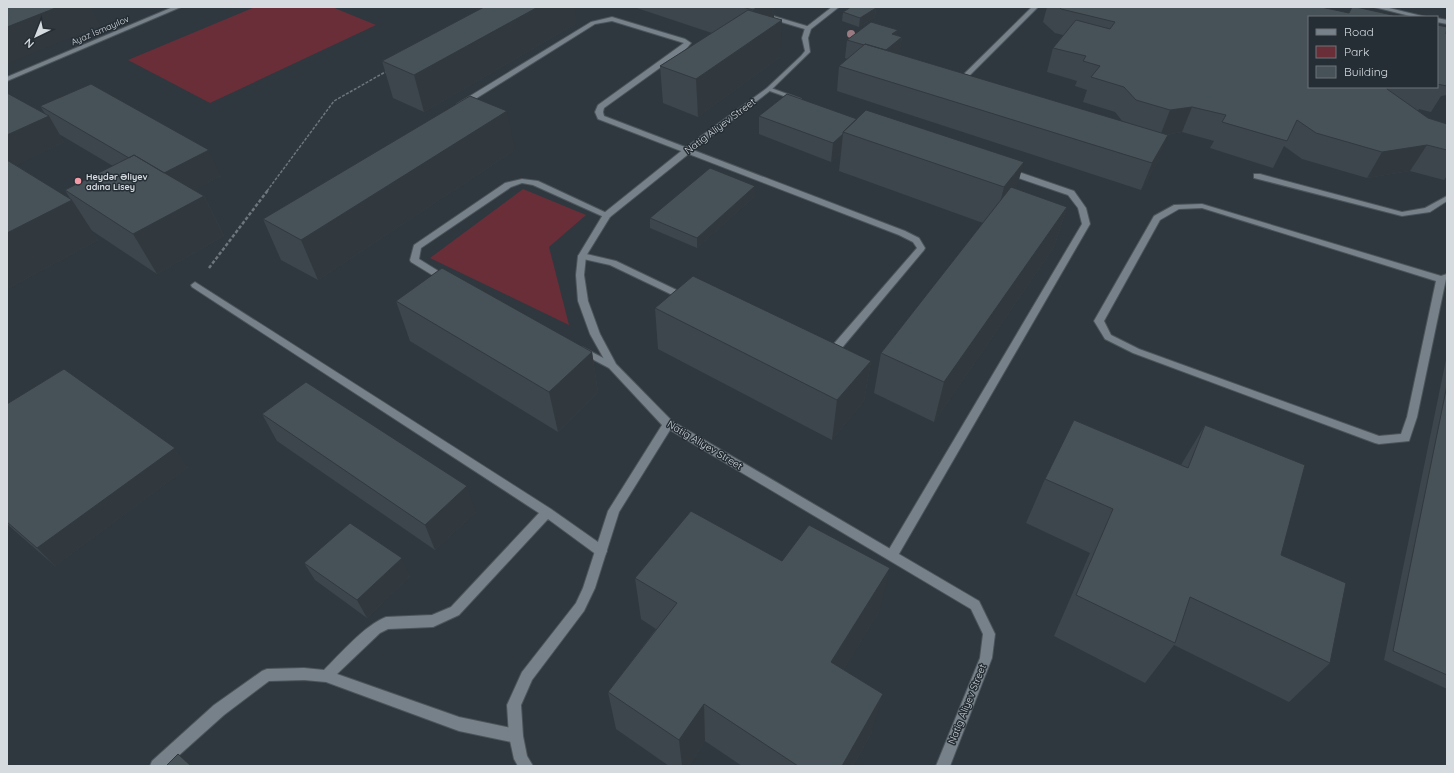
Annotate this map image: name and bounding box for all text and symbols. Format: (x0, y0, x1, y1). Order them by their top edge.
street label: Ayaz İsmayılov (69, 13, 131, 47)
north arrow (16, 16, 56, 56)
legend (1308, 16, 1438, 88)
text: Road (1344, 24, 1374, 39)
text: N (21, 35, 37, 51)
text: Park (1344, 44, 1369, 59)
text: Building (1344, 64, 1388, 79)
street label: Natig Aliyev Street (682, 95, 758, 157)
place label: Heydər Əliyev adına Lisey (86, 171, 147, 192)
marker: Heydər Əliyev adına Lisey (73, 176, 83, 186)
street label: Natig Aliyev Street (665, 417, 745, 473)
street label: Natig Aliyev Street (945, 661, 989, 746)

